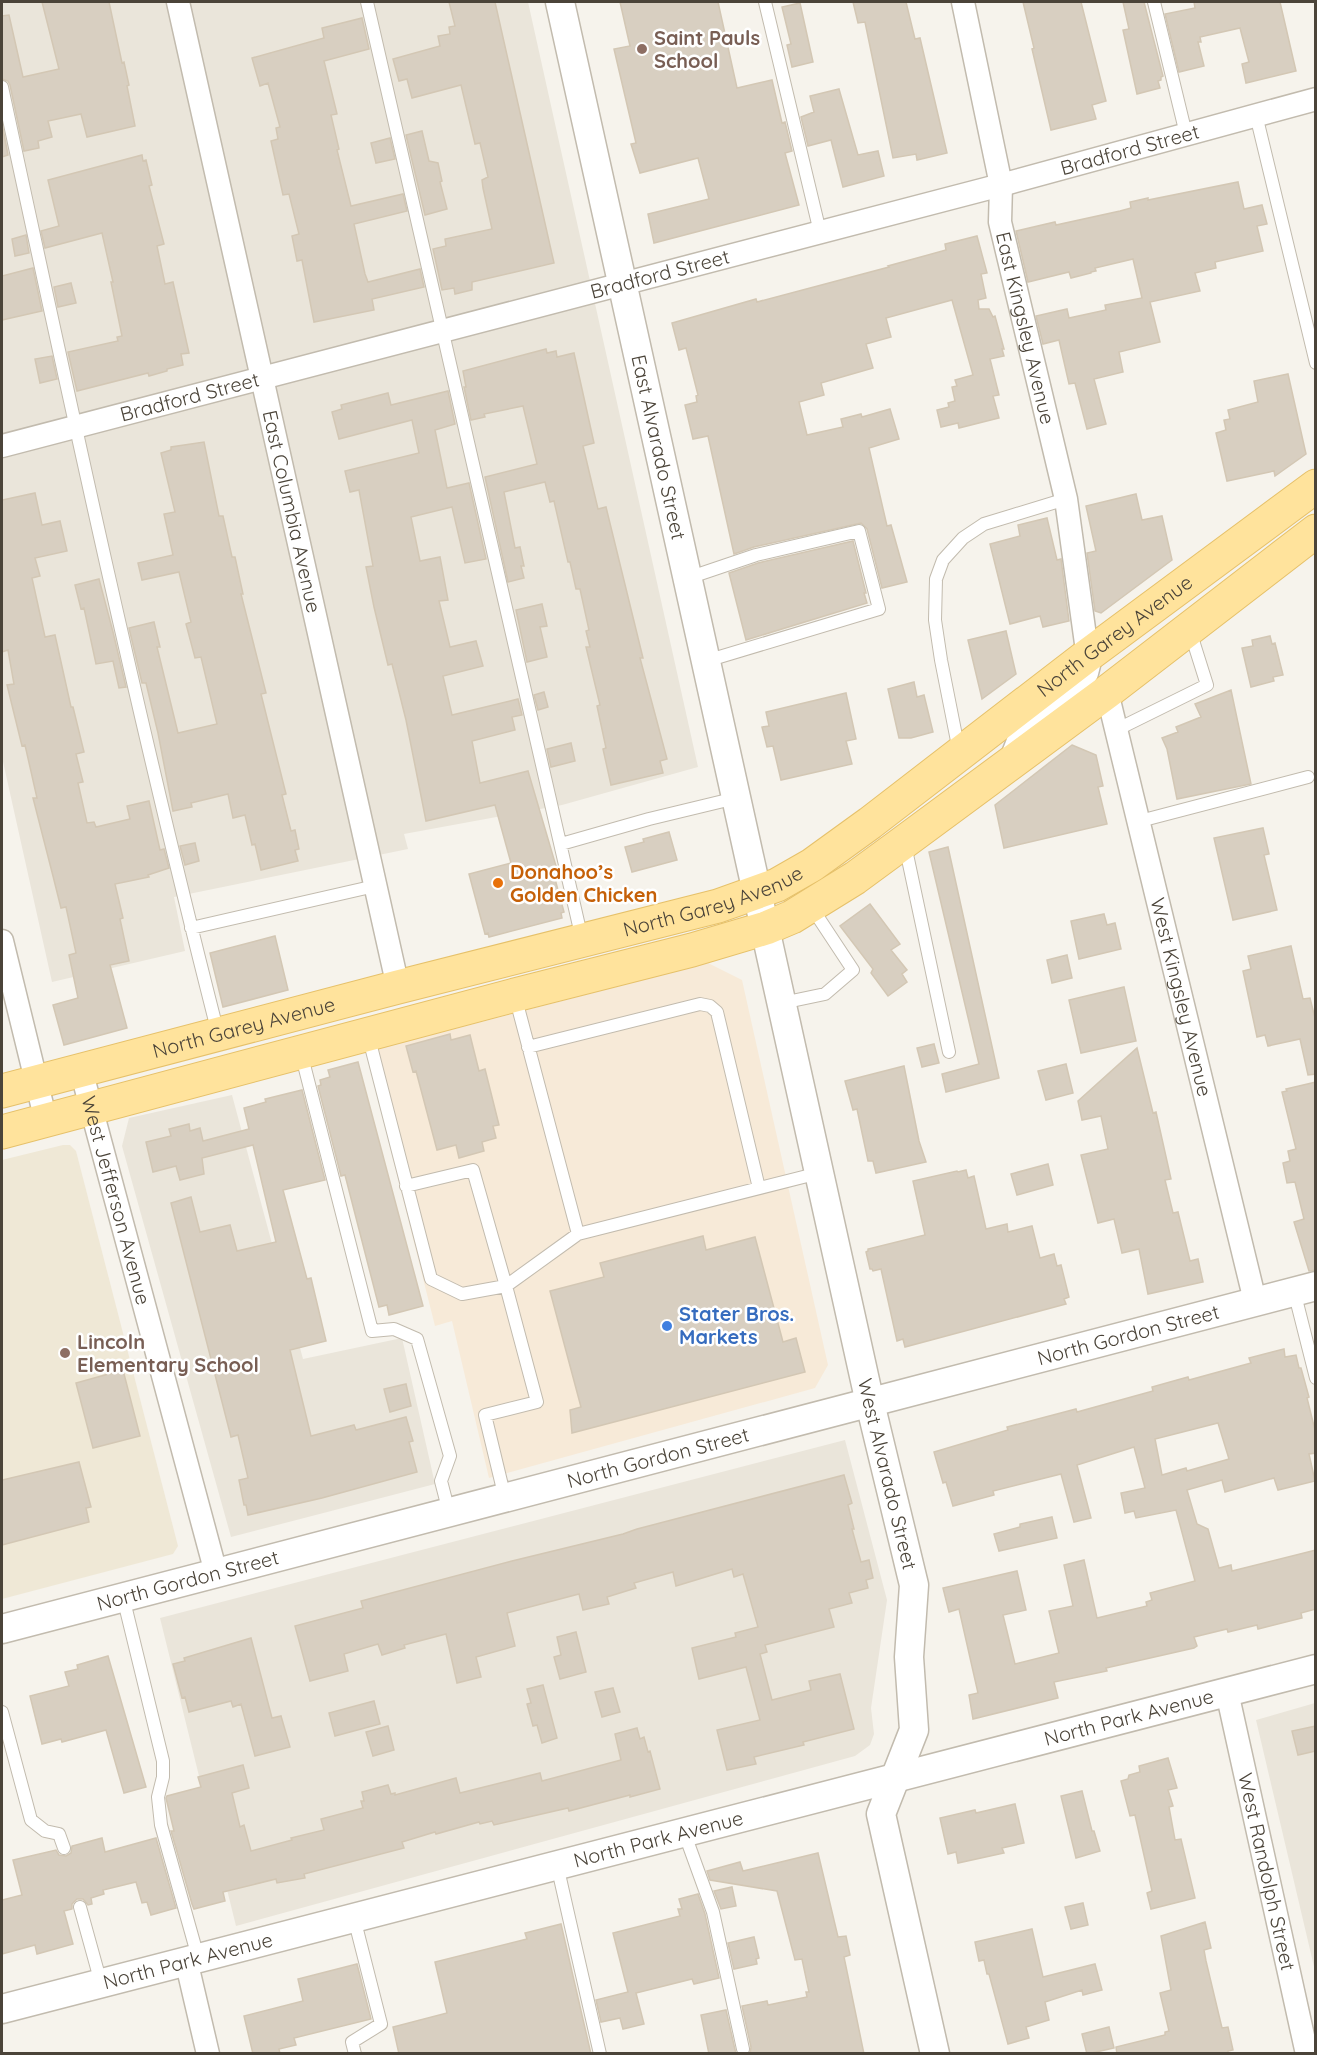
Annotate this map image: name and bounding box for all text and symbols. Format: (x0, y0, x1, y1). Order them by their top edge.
place label: Saint Pauls School (654, 25, 760, 73)
marker: Saint Pauls School (635, 42, 649, 56)
street label: Bradford Street (1057, 118, 1202, 180)
street label: East Kingsley Avenue (991, 229, 1061, 427)
street label: Bradford Street (588, 243, 732, 304)
street label: East Alvarado Street (626, 352, 692, 542)
street label: Bradford Street (117, 366, 262, 427)
street label: East Columbia Avenue (258, 408, 327, 615)
street label: North Garey Avenue (1031, 569, 1197, 702)
place label: Donahoo’s Golden Chicken (510, 859, 658, 907)
street label: North Garey Avenue (620, 860, 807, 942)
marker: Donahoo’s Golden Chicken (491, 876, 505, 890)
street label: West Kingsley Avenue (1145, 895, 1218, 1099)
street label: North Garey Avenue (150, 991, 338, 1063)
street label: West Jefferson Avenue (77, 1093, 156, 1307)
street label: North Gordon Street (1034, 1299, 1222, 1370)
place label: Stater Bros. Markets (679, 1301, 794, 1349)
marker: Stater Bros. Markets (660, 1319, 674, 1333)
place label: Lincoln Elementary School (77, 1329, 259, 1377)
marker: Lincoln Elementary School (58, 1346, 72, 1360)
street label: West Alvarado Street (853, 1376, 923, 1572)
street label: North Gordon Street (564, 1421, 752, 1493)
street label: North Gordon Street (94, 1544, 282, 1616)
street label: North Park Avenue (1041, 1683, 1216, 1751)
street label: West Randolph Street (1233, 1770, 1301, 1973)
street label: North Park Avenue (571, 1805, 746, 1873)
street label: North Park Avenue (100, 1926, 275, 1994)

